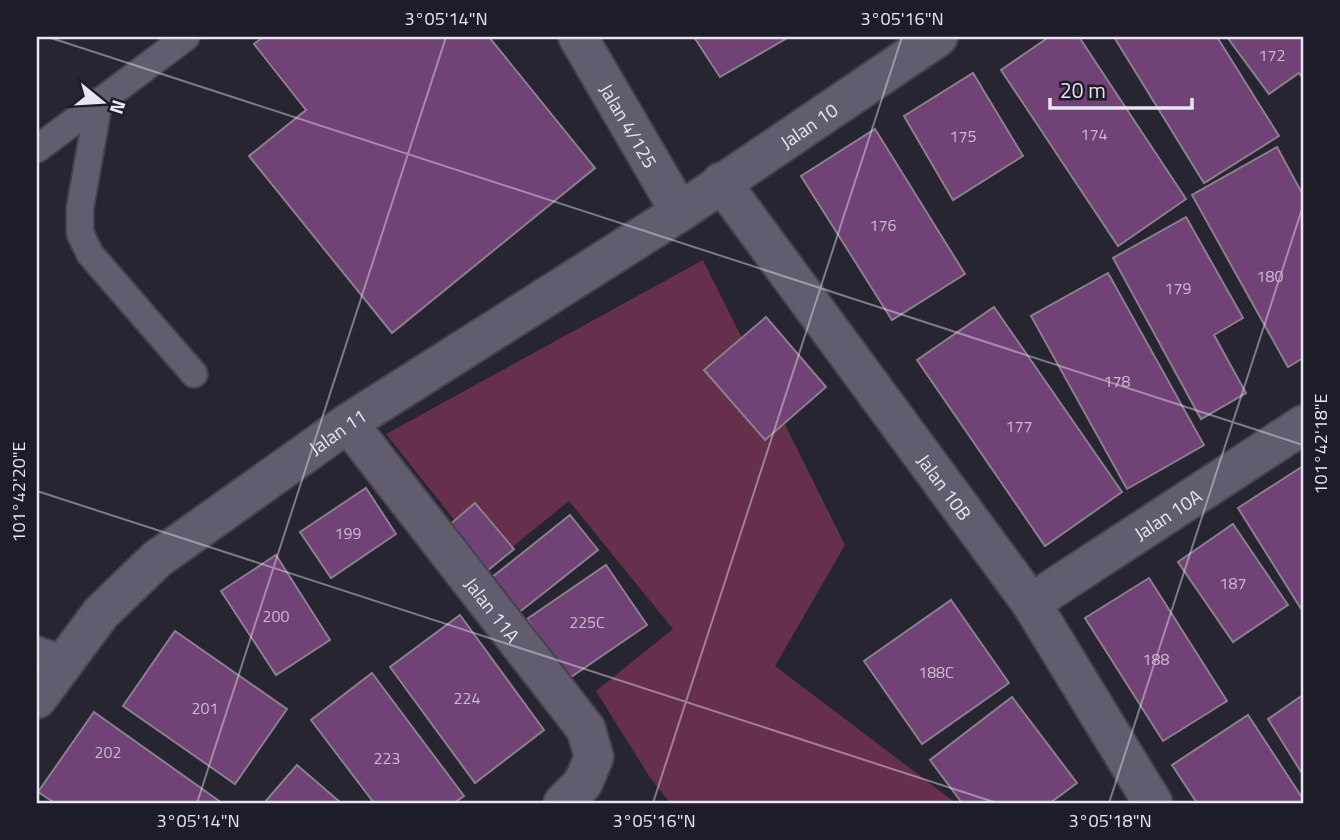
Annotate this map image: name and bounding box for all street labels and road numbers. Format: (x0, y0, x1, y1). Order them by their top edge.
street label: Jalan 4/125 (593, 77, 665, 173)
street label: Jalan 10 (774, 95, 843, 155)
street label: Jalan 11 (302, 401, 372, 461)
street label: Jalan 10B (911, 447, 979, 526)
street label: Jalan 10A (1128, 481, 1207, 547)
street label: Jalan 11A (458, 570, 528, 648)

